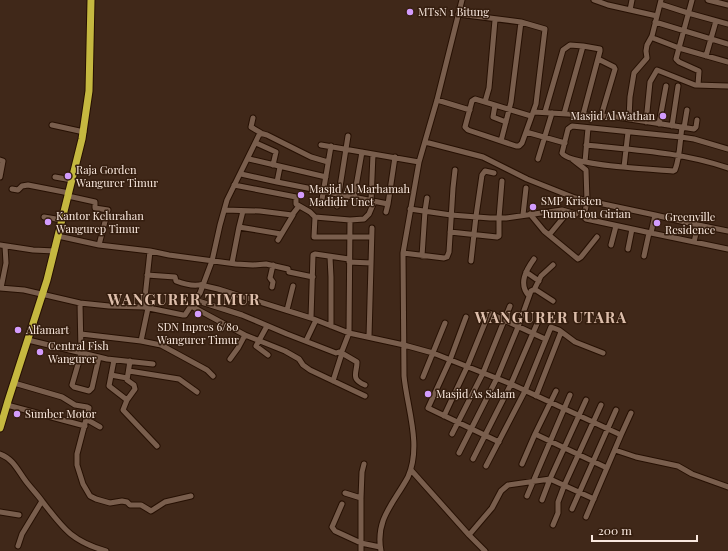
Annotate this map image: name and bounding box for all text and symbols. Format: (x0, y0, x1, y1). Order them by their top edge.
place label: MTsN 1 Bitung (418, 4, 489, 19)
marker: MTsN 1 Bitung (405, 7, 415, 17)
place label: Masjid Al Wathan (570, 108, 655, 123)
marker: Masjid Al Wathan (658, 111, 668, 121)
place label: Raja Gorden Wangurer Timur (75, 162, 158, 190)
marker: Raja Gorden Wangurer Timur (63, 171, 73, 181)
place label: Masjid Al Marhamah Madidir Unet (309, 181, 411, 209)
marker: Masjid Al Marhamah Madidir Unet (296, 190, 306, 200)
place label: SMP Kristen Tumou Tou Girian (541, 193, 631, 221)
marker: SMP Kristen Tumou Tou Girian (528, 202, 538, 212)
place label: Kantor Kelurahan Wangurep Timur (55, 208, 144, 236)
place label: Greenville Residence (665, 209, 716, 237)
marker: Kantor Kelurahan Wangurep Timur (43, 217, 53, 227)
marker: Greenville Residence (652, 218, 662, 228)
district label: WANGURER TIMUR (107, 289, 260, 309)
district label: WANGURER UTARA (474, 307, 627, 327)
marker: SDN Inpres 6/80 Wangurer Timur (193, 309, 203, 319)
place label: SDN Inpres 6/80 Wangurer Timur (156, 319, 239, 347)
place label: Alfamart (25, 322, 69, 337)
marker: Alfamart (13, 325, 23, 335)
place label: Central Fish Wangurer (47, 338, 109, 366)
marker: Central Fish Wangurer (35, 347, 45, 357)
place label: Masjid As Salam (436, 386, 515, 401)
marker: Masjid As Salam (423, 389, 433, 399)
place label: Sumber Motor (25, 406, 97, 421)
marker: Sumber Motor (12, 409, 22, 419)
scale bar (592, 517, 697, 543)
text: 200 m (598, 522, 632, 538)

